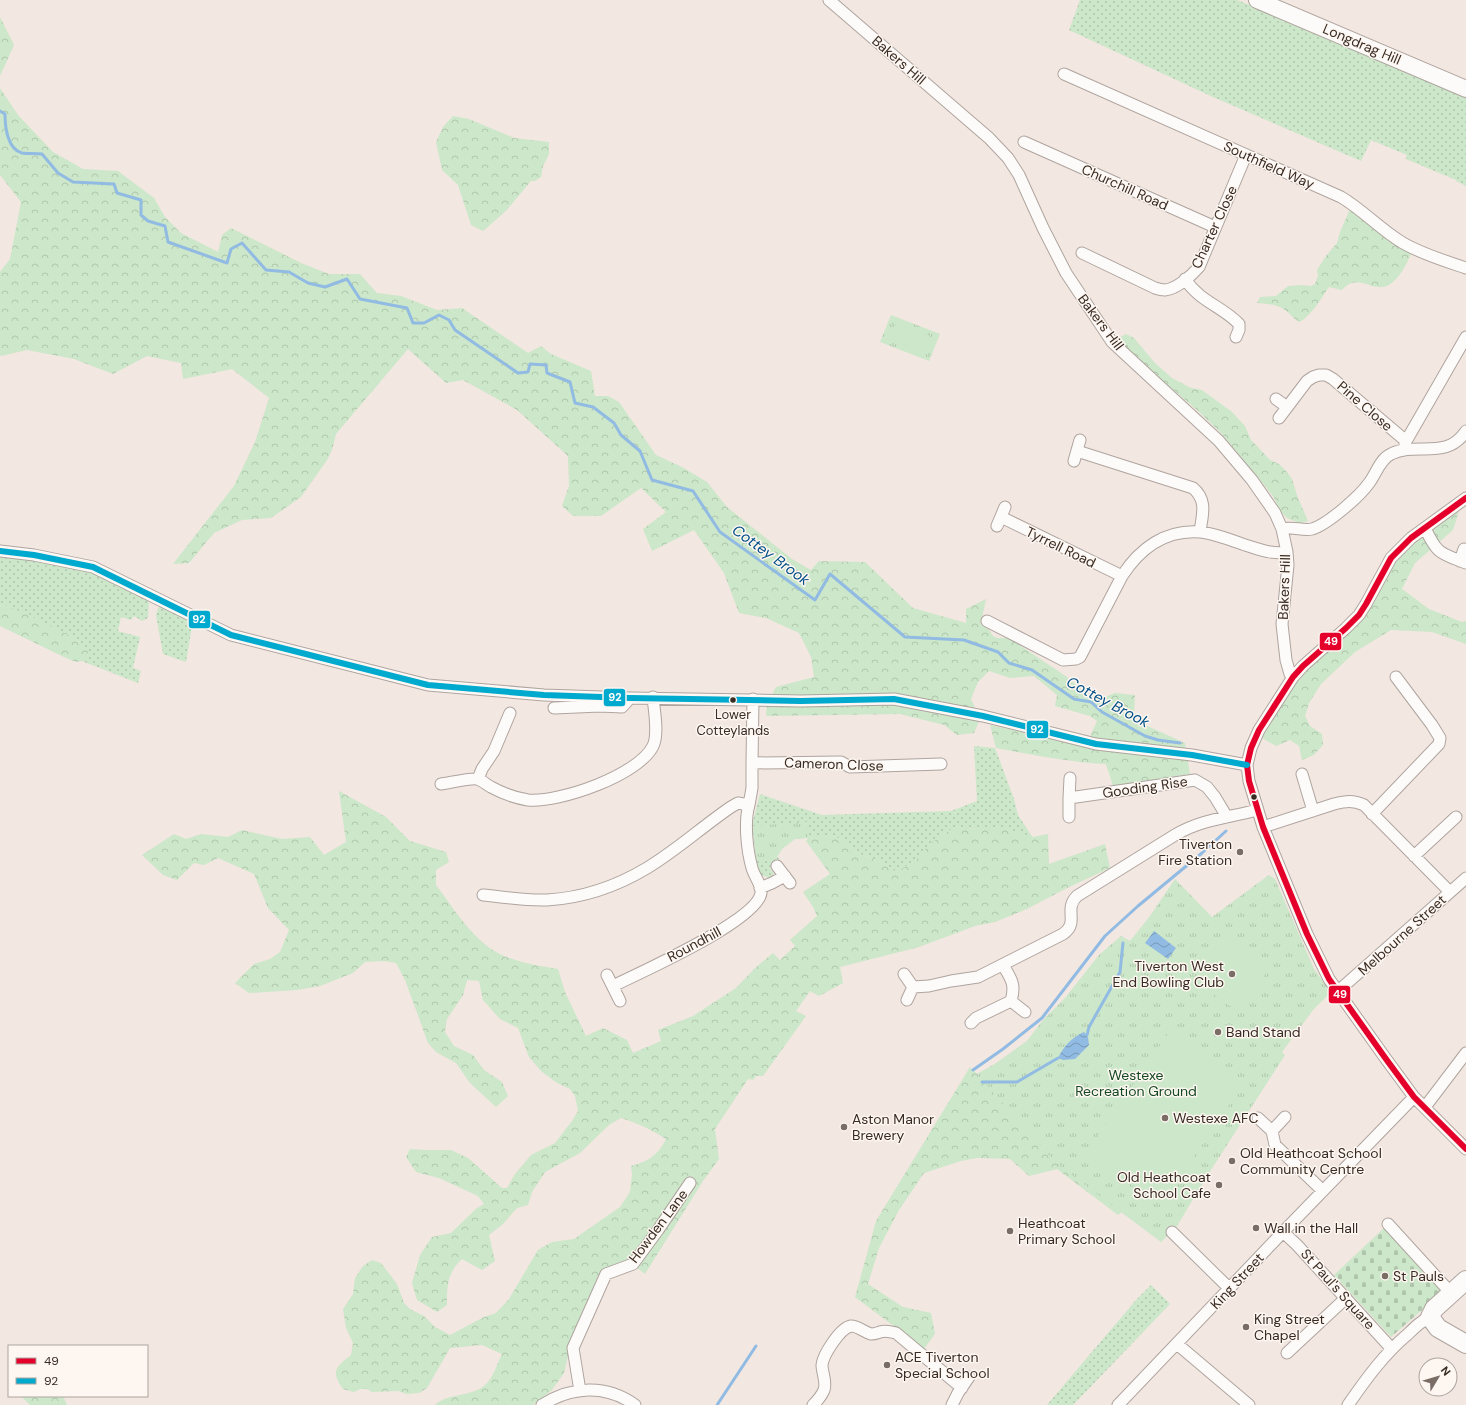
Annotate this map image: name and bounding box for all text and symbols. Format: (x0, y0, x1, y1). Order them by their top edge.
street label: Longdrag Hill (1320, 19, 1404, 69)
street label: Bakers Hill (868, 32, 930, 88)
street label: Southfield Way (1221, 137, 1317, 193)
street label: Churchill Road (1079, 160, 1171, 214)
street label: Charter Close (1187, 183, 1241, 271)
street label: Bakers Hill (1074, 290, 1128, 354)
street label: Pine Close (1334, 377, 1396, 435)
water label: Cottey Brook (728, 520, 814, 590)
street label: Tyrrell Road (1023, 522, 1099, 572)
street label: Bakers Hill (1274, 554, 1294, 620)
line badge: 92 (188, 610, 211, 629)
text: 92 (192, 612, 206, 626)
line badge: 49 (1319, 632, 1342, 651)
text: 49 (1324, 634, 1338, 648)
water label: Cottey Brook (1063, 672, 1153, 732)
line badge: 92 (603, 688, 626, 707)
text: 92 (608, 690, 622, 704)
marker: Lower Cotteylands (728, 695, 738, 705)
place label: Lower Cotteylands (696, 706, 770, 739)
line badge: 92 (1026, 720, 1049, 739)
text: 92 (1030, 722, 1044, 736)
street label: Cameron Close (784, 753, 884, 775)
street label: Gooding Rise (1101, 772, 1189, 802)
unlabelled marker (1249, 792, 1259, 802)
place label: Tiverton Fire Station (1158, 835, 1232, 869)
marker: Tiverton Fire Station (1235, 847, 1245, 857)
street label: Melbourne Street (1354, 891, 1450, 979)
street label: Roundhill (664, 922, 724, 966)
place label: Tiverton West End Bowling Club (1112, 957, 1224, 991)
marker: Tiverton West End Bowling Club (1227, 969, 1237, 979)
line badge: 49 (1328, 985, 1351, 1004)
text: 49 (1333, 987, 1347, 1001)
place label: Band Stand (1226, 1023, 1301, 1041)
marker: Band Stand (1213, 1027, 1223, 1037)
park label: Westexe Recreation Ground (1075, 1066, 1197, 1100)
place label: Westexe AFC (1173, 1109, 1259, 1127)
place label: Aston Manor Brewery (852, 1110, 934, 1144)
marker: Westexe AFC (1160, 1113, 1170, 1123)
marker: Aston Manor Brewery (839, 1122, 849, 1132)
place label: Old Heathcoat School Community Centre (1240, 1144, 1382, 1178)
marker: Old Heathcoat School Community Centre (1227, 1156, 1237, 1166)
place label: Old Heathcoat School Cafe (1117, 1168, 1211, 1202)
marker: Old Heathcoat School Cafe (1214, 1180, 1224, 1190)
street label: Howden Lane (624, 1186, 692, 1266)
place label: Heathcoat Primary School (1018, 1214, 1115, 1248)
place label: Wall in the Hall (1264, 1219, 1358, 1237)
marker: Wall in the Hall (1251, 1223, 1261, 1233)
marker: Heathcoat Primary School (1005, 1226, 1015, 1236)
street label: St Paul's Square (1297, 1245, 1379, 1333)
street label: King Street (1206, 1249, 1268, 1313)
place label: St Pauls (1393, 1267, 1444, 1285)
marker: St Pauls (1380, 1271, 1390, 1281)
place label: King Street Chapel (1254, 1310, 1325, 1344)
marker: King Street Chapel (1241, 1322, 1251, 1332)
legend (8, 1345, 148, 1397)
place label: ACE Tiverton Special School (895, 1348, 990, 1382)
text: 49 (44, 1353, 59, 1369)
north arrow (1418, 1357, 1458, 1397)
marker: ACE Tiverton Special School (882, 1360, 892, 1370)
text: N (1438, 1363, 1454, 1378)
text: 92 (44, 1373, 58, 1389)

